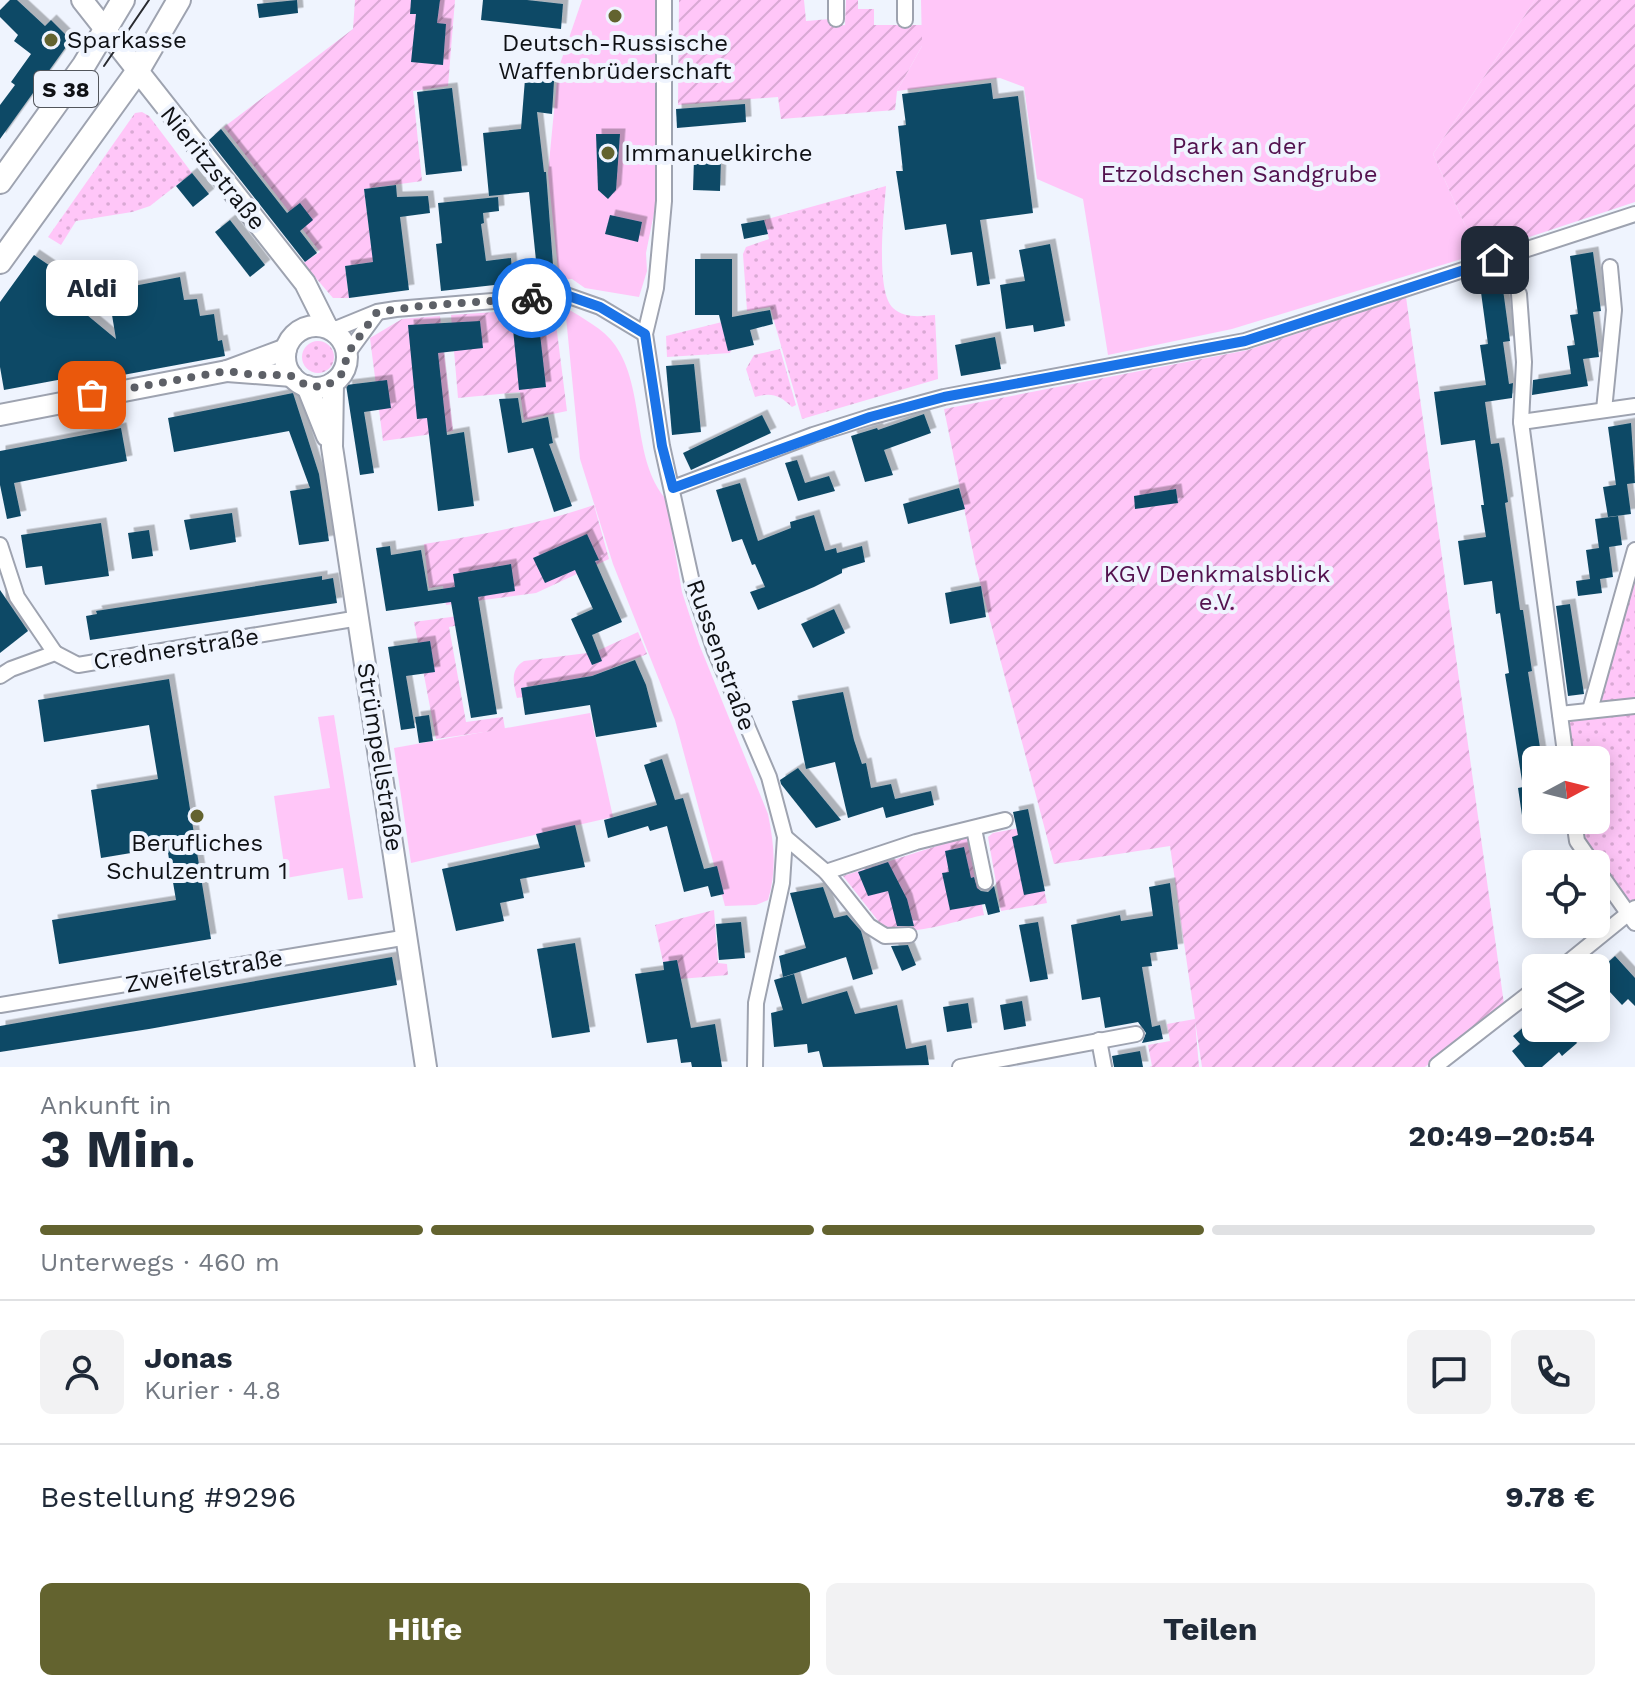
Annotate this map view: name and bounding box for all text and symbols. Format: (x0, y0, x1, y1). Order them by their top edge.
marker: Deutsch-Russische Waffenbrüderschaft (606, 7, 624, 25)
place label: Sparkasse (67, 26, 187, 54)
place label: Deutsch-Russische Waffenbrüderschaft (498, 29, 732, 85)
marker: Sparkasse (42, 31, 60, 49)
road number: S 38 (34, 71, 98, 107)
street label: Nieritzstraße (155, 100, 271, 236)
park label: Park an der Etzoldschen Sandgrube (1100, 132, 1378, 188)
place label: Immanuelkirche (624, 139, 813, 167)
marker: Immanuelkirche (599, 144, 617, 162)
pin (1461, 226, 1529, 294)
icon: home (1473, 238, 1517, 282)
courier (492, 258, 572, 338)
callout: Aldi (46, 259, 138, 315)
text: Aldi (67, 273, 117, 303)
icon: bike (510, 276, 554, 320)
pin (58, 361, 126, 429)
icon: bag (70, 373, 114, 417)
park label: KGV Denkmalsblick e.V. (1104, 560, 1331, 616)
street label: Russenstraße (681, 576, 761, 734)
street label: Crednerstraße (91, 622, 261, 676)
street label: Strümpellstraße (351, 661, 409, 853)
north arrow (1522, 746, 1610, 834)
map controls (1522, 746, 1610, 1042)
marker: Berufliches Schulzentrum 1 (188, 807, 206, 825)
place label: Berufliches Schulzentrum 1 (106, 829, 288, 885)
button: locate (1522, 850, 1610, 938)
street label: Zweifelstraße (123, 943, 285, 999)
button: layers (1522, 954, 1610, 1042)
text: Ankunft in (40, 1090, 172, 1120)
text: 20:49–20:54 (1408, 1118, 1595, 1153)
text: 3 Min. (40, 1119, 195, 1180)
text: Unterwegs · 460 m (40, 1247, 280, 1277)
button: person (40, 1330, 124, 1414)
button: chat (1407, 1330, 1491, 1414)
button: phone (1511, 1330, 1595, 1414)
text: Jonas (144, 1340, 232, 1375)
text: Kurier · 4.8 (144, 1375, 281, 1405)
text: Bestellung #9296 (40, 1479, 296, 1514)
text: 9.78 € (1505, 1479, 1595, 1514)
button: Hilfe (40, 1583, 810, 1675)
button: Teilen (826, 1583, 1595, 1675)

